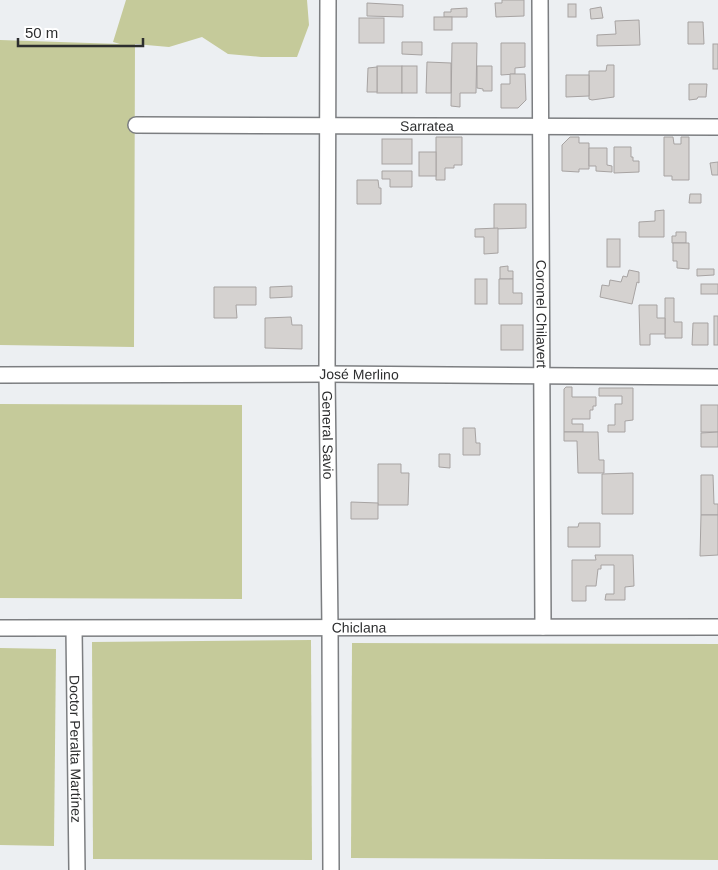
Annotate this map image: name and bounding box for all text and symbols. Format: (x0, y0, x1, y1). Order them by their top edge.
scale bar (18, 15, 142, 47)
text: 50 m (25, 24, 58, 41)
street label: Sarratea (400, 118, 454, 134)
street label: Coronel Chilavert (533, 260, 550, 368)
street label: José Merlino (319, 366, 399, 383)
street label: General Savio (319, 390, 336, 480)
street label: Chiclana (332, 619, 386, 636)
street label: Doctor Peralta Martínez (67, 675, 84, 823)

